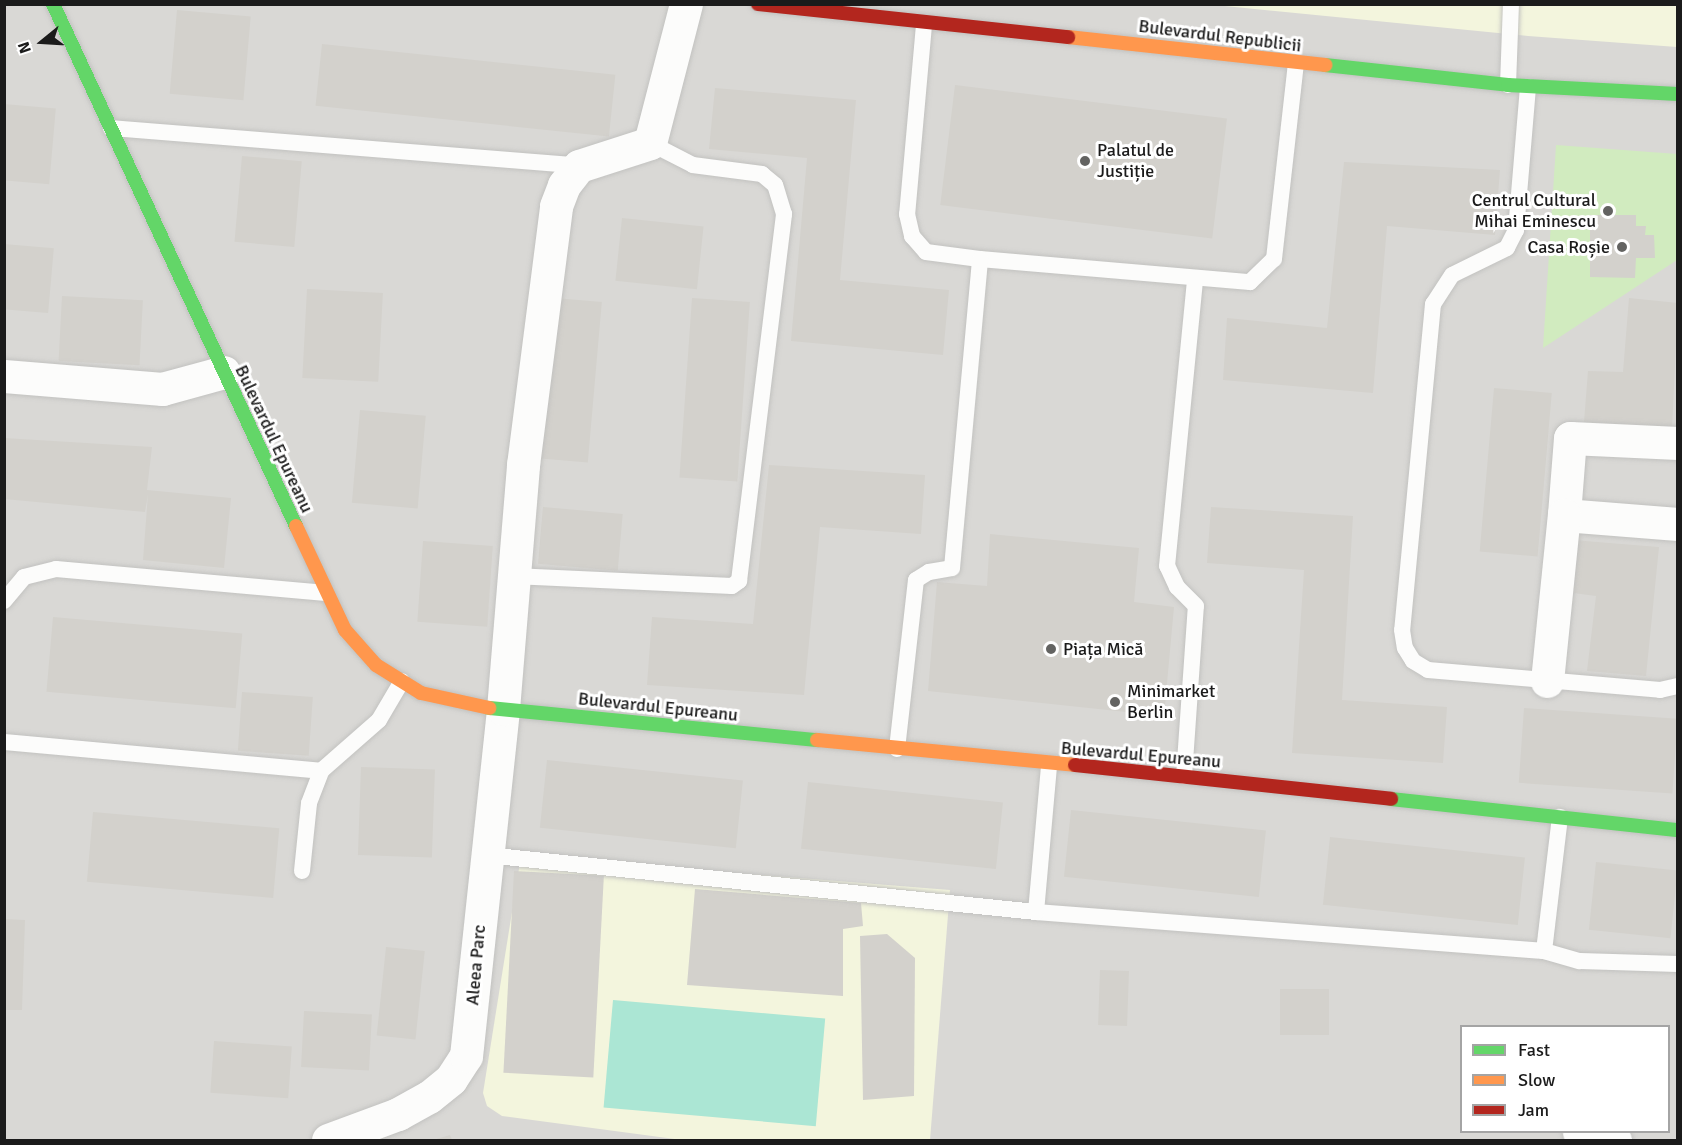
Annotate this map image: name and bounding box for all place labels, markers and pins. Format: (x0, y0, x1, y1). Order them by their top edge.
place label: Palatul de Justiție (1097, 140, 1174, 182)
marker: Palatul de Justiție (1078, 154, 1092, 168)
place label: Centrul Cultural Mihai Eminescu (1472, 190, 1596, 232)
marker: Centrul Cultural Mihai Eminescu (1601, 204, 1615, 218)
place label: Casa Roșie (1527, 236, 1610, 258)
marker: Casa Roșie (1615, 240, 1629, 254)
place label: Piața Mică (1063, 638, 1143, 660)
marker: Piața Mică (1044, 642, 1058, 656)
place label: Minimarket Berlin (1127, 681, 1215, 724)
marker: Minimarket Berlin (1108, 695, 1122, 709)

